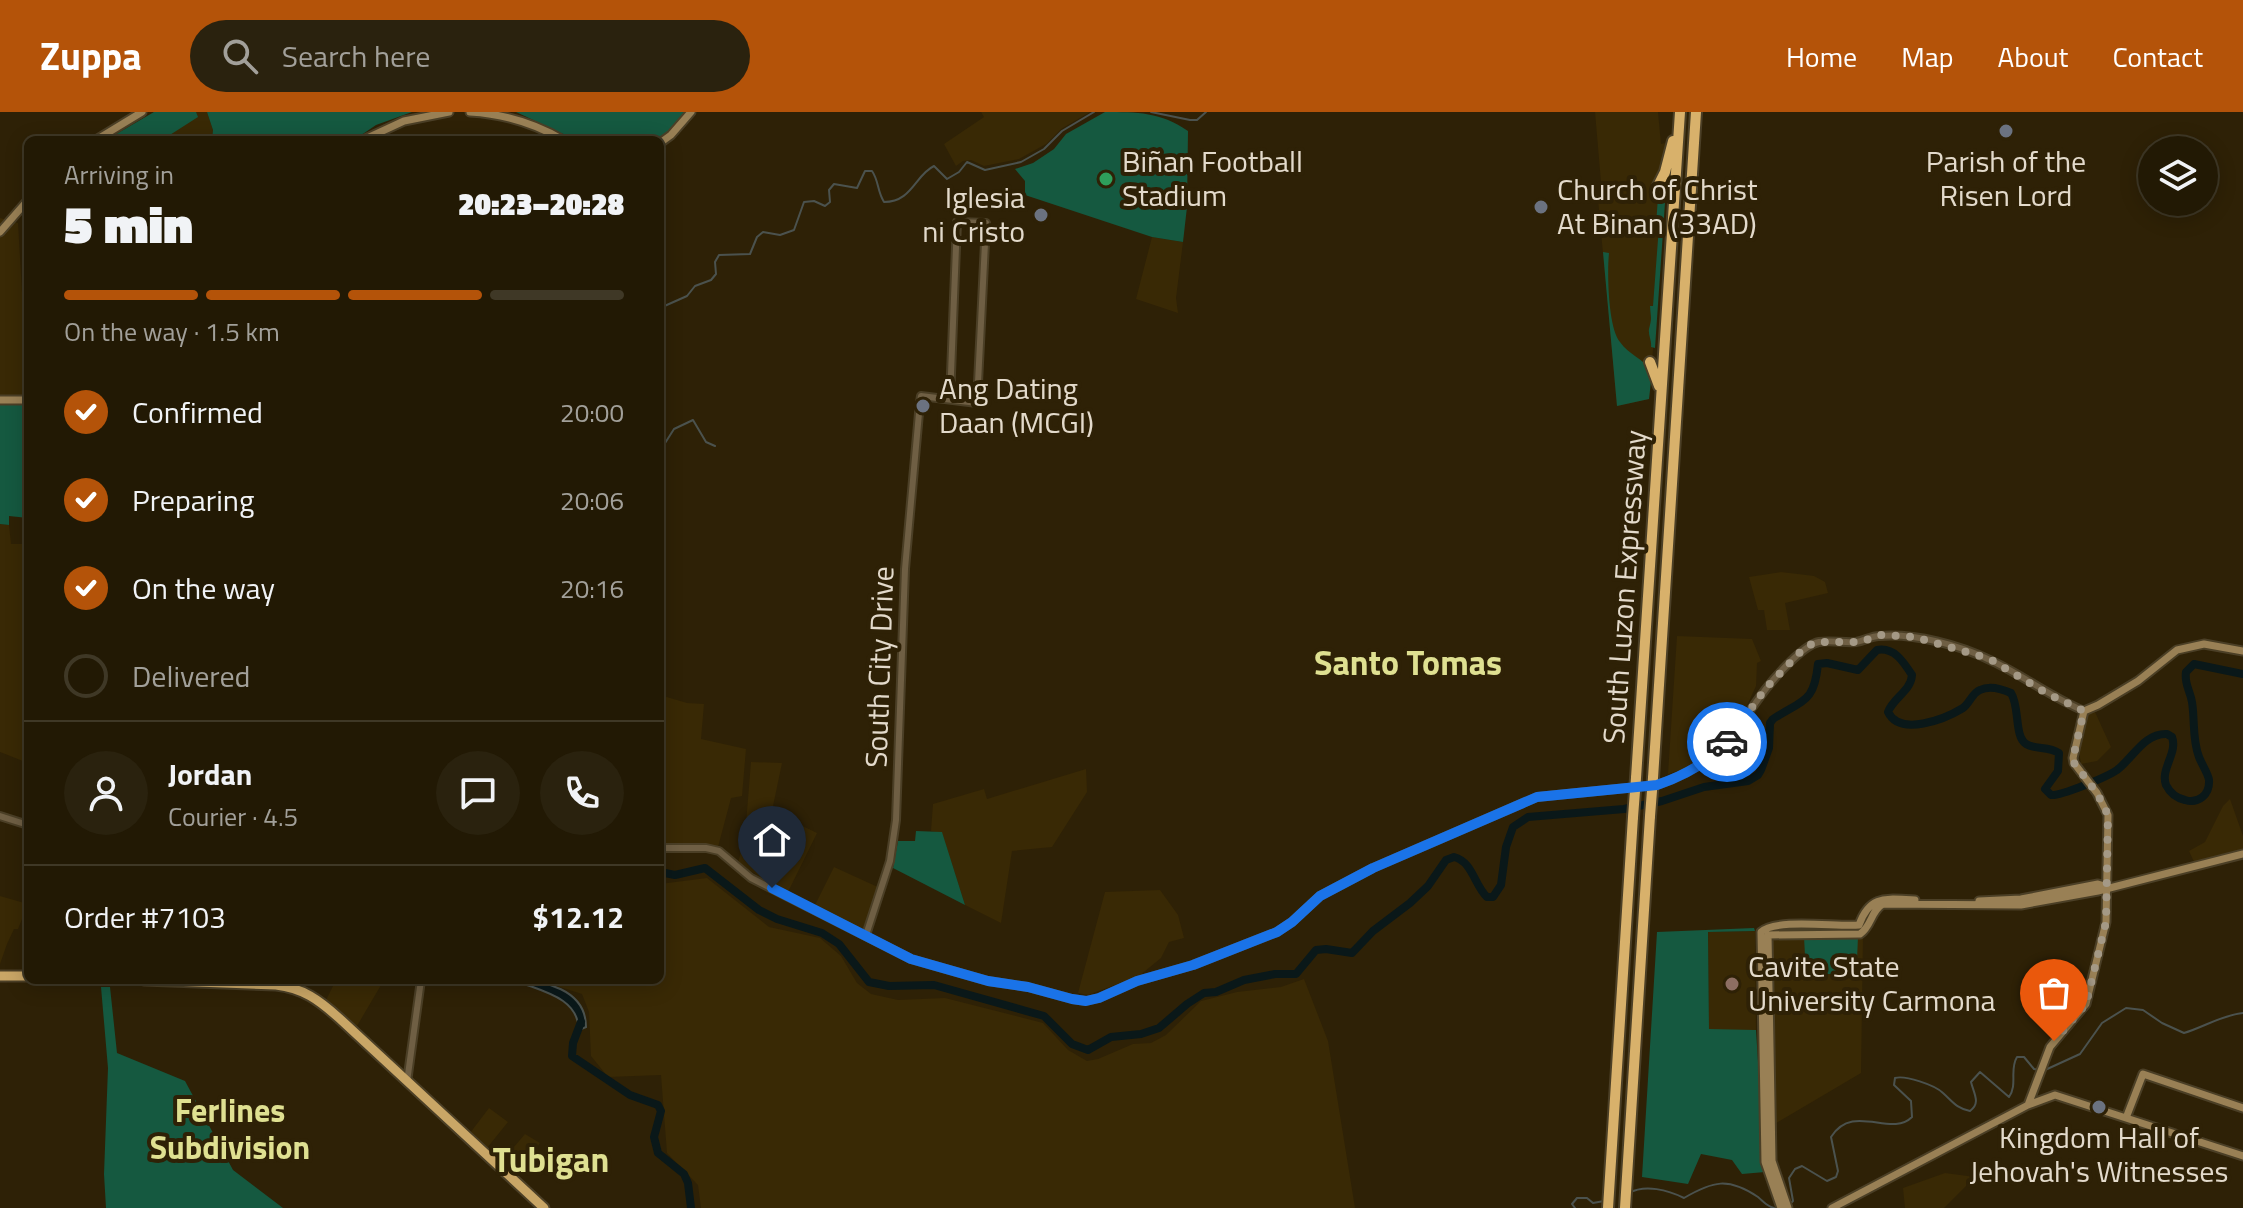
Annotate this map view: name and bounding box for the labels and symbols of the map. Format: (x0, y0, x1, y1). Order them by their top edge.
marker: Parish of the Risen Lord (1997, 122, 2015, 140)
place label: Biñan Football Stadium (1122, 138, 1303, 218)
place label: Parish of the Risen Lord (1926, 138, 2086, 218)
place label: Church of Christ At Binan (33AD) (1557, 166, 1758, 246)
marker: Biñan Football Stadium (1097, 170, 1115, 188)
place label: Iglesia ni Cristo (922, 174, 1025, 254)
marker: Church of Christ At Binan (33AD) (1532, 198, 1550, 216)
marker: Iglesia ni Cristo (1032, 206, 1050, 224)
place label: Ang Dating Daan (MCGI) (939, 365, 1094, 445)
marker: Ang Dating Daan (MCGI) (914, 397, 932, 415)
street label: South Luzon Expressway (1590, 428, 1658, 745)
street label: South City Drive (853, 566, 906, 768)
district label: Santo Tomas (1314, 636, 1502, 688)
courier (1687, 702, 1767, 782)
pin (738, 806, 806, 888)
place label: Cavite State University Carmona (1748, 943, 1996, 1023)
pin (2020, 959, 2088, 1041)
marker: Cavite State University Carmona (1723, 975, 1741, 993)
district label: Ferlines Subdivision (150, 1086, 310, 1171)
marker: Kingdom Hall of Jehovah's Witnesses (2090, 1098, 2108, 1116)
place label: Kingdom Hall of Jehovah's Witnesses (1970, 1114, 2228, 1194)
district label: Tubigan (493, 1133, 609, 1185)

